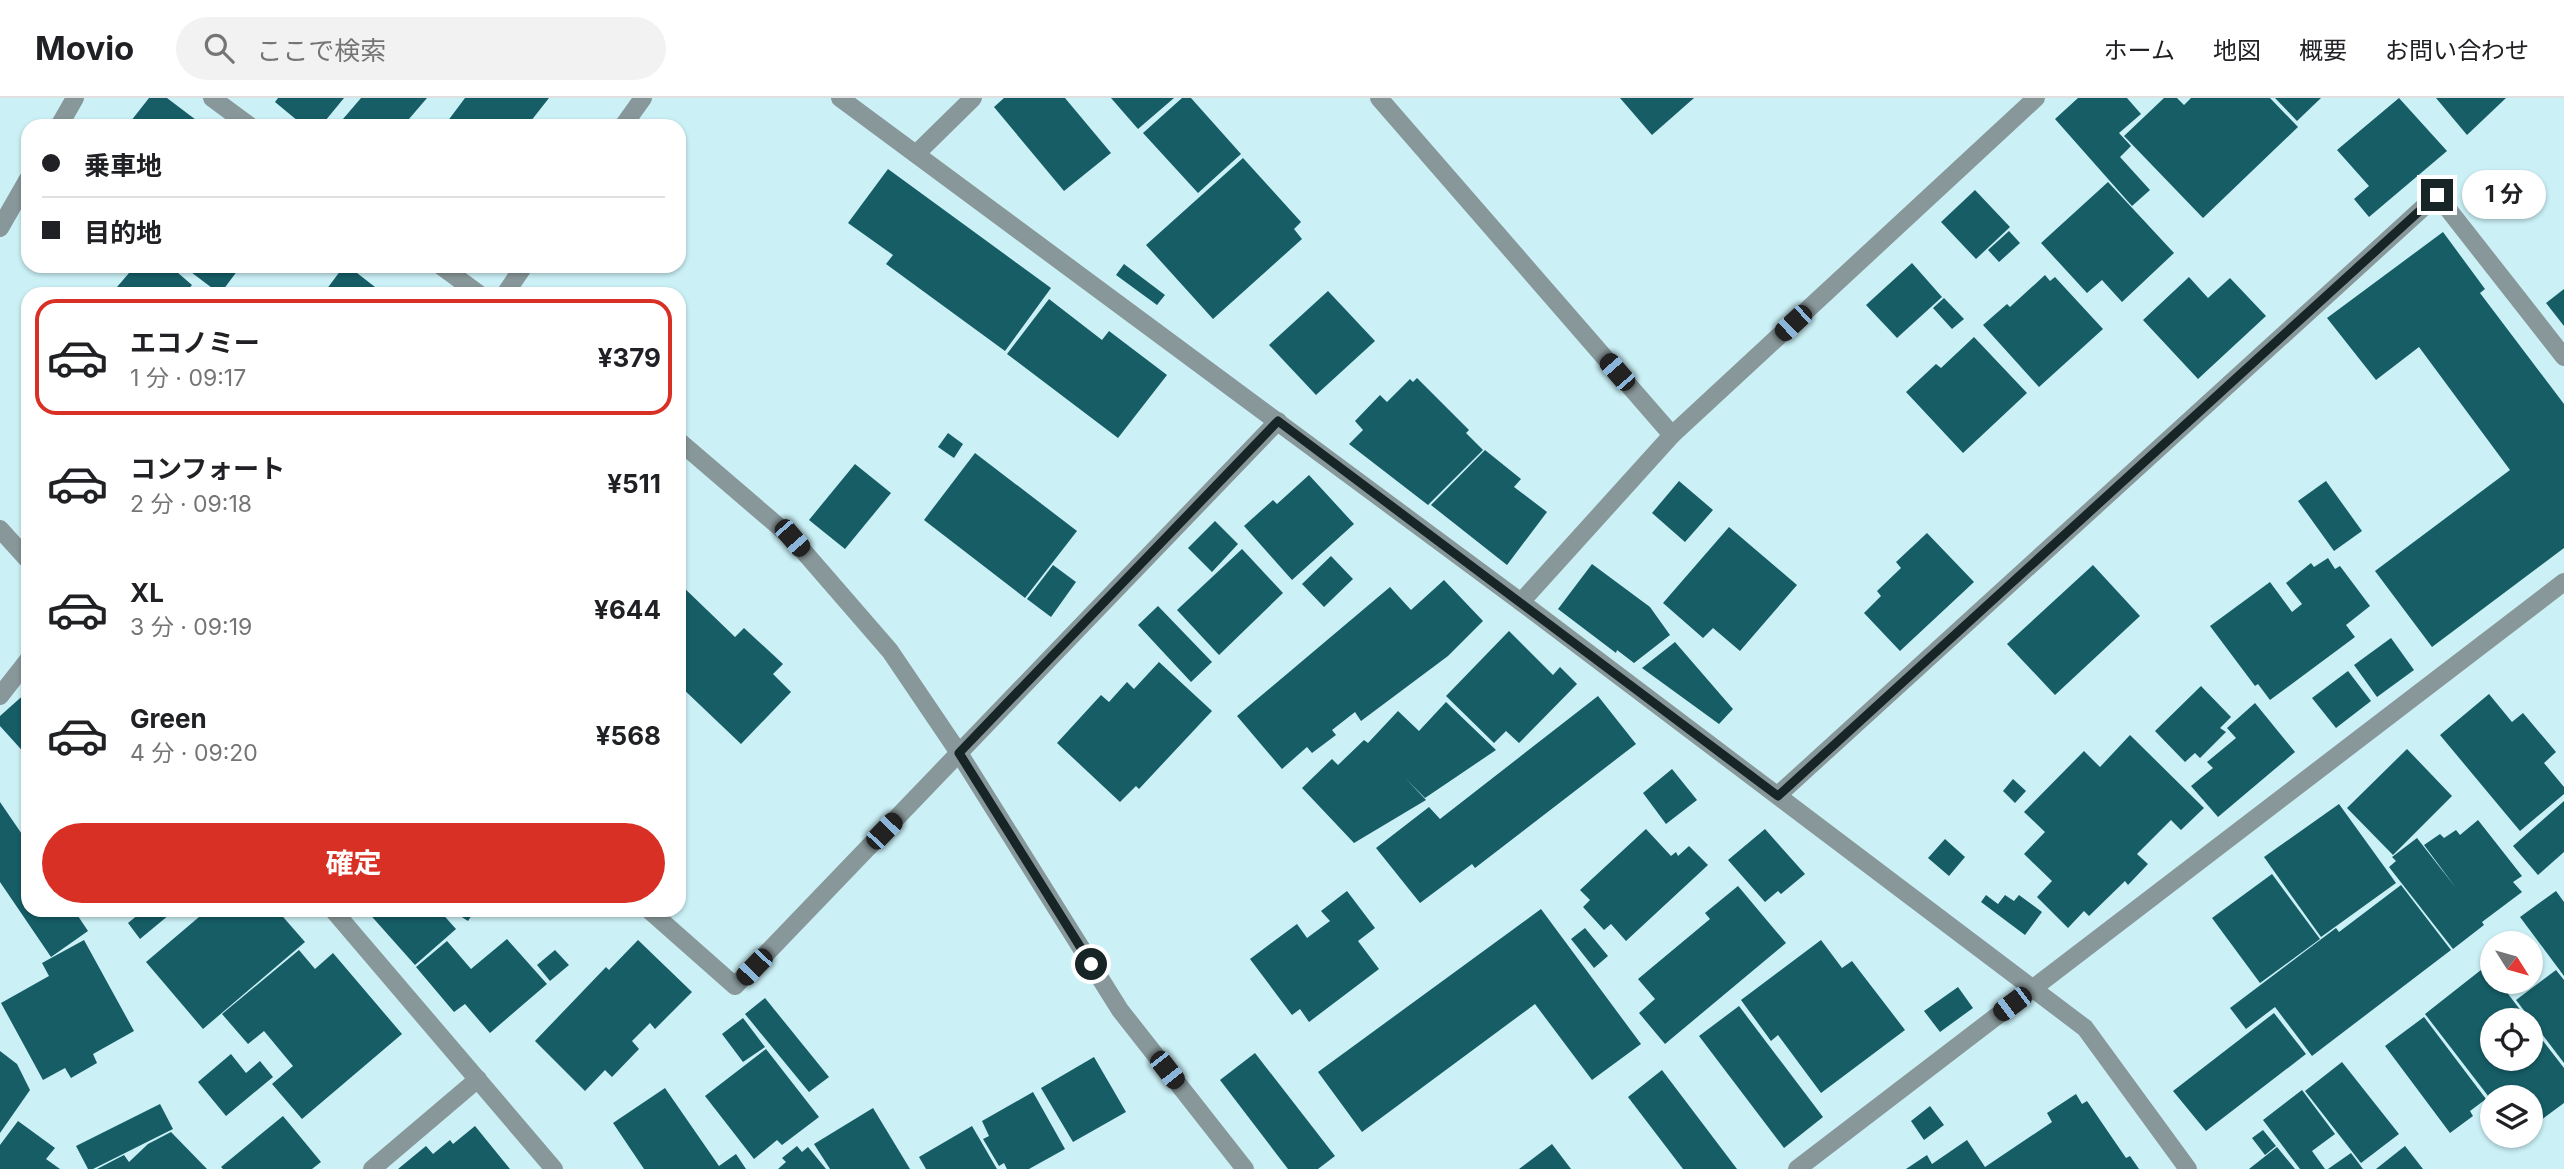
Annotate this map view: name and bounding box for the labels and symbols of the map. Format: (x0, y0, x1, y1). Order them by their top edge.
callout: 1 分 (2462, 170, 2546, 220)
route end (2421, 179, 2453, 211)
car (1771, 301, 1816, 345)
car (1596, 349, 1639, 395)
car (771, 515, 814, 561)
car (862, 809, 907, 853)
north arrow (2480, 931, 2543, 994)
car (732, 945, 777, 989)
route start (1075, 948, 1107, 980)
car (1989, 983, 2036, 1025)
car (1146, 1047, 1189, 1093)

